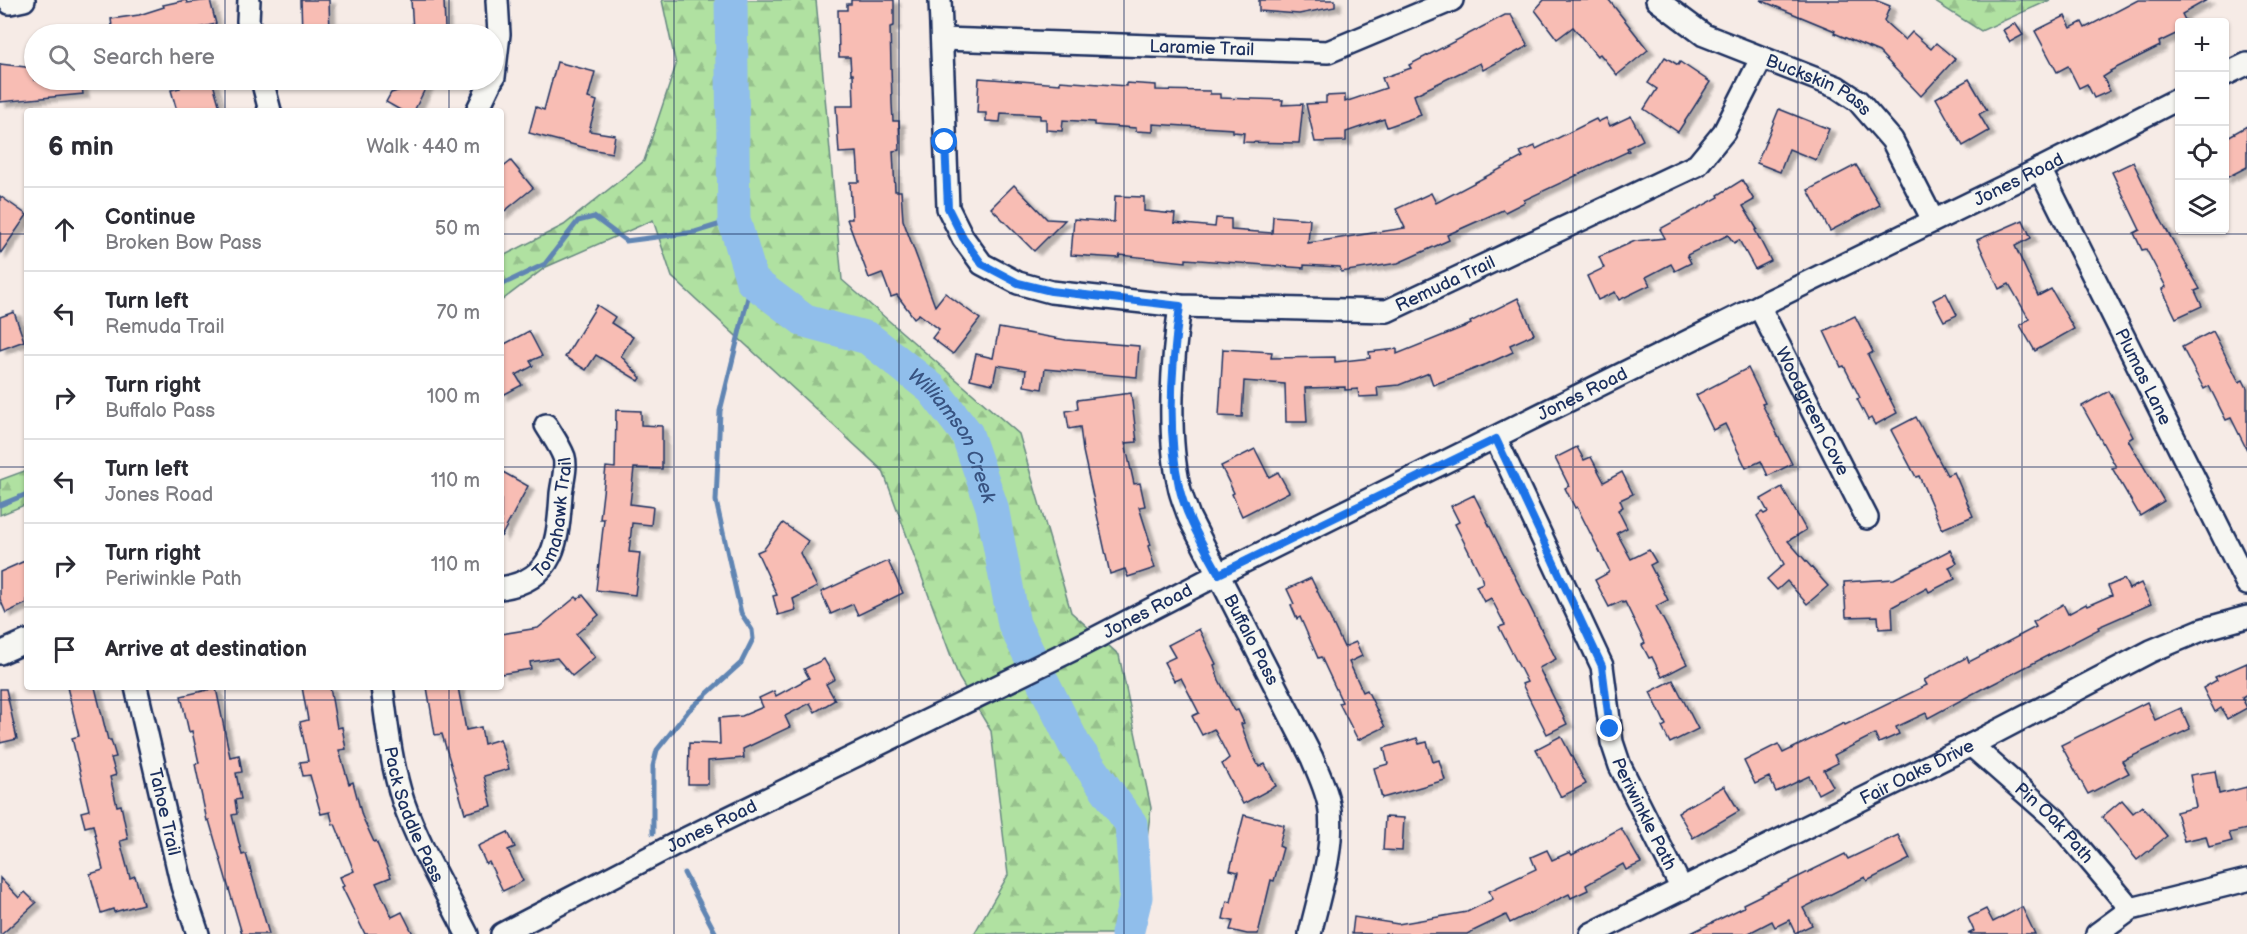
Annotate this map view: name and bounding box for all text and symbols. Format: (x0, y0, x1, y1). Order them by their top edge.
map controls (2175, 18, 2229, 234)
button: + (2175, 18, 2229, 72)
search box (24, 24, 504, 90)
street label: Laramie Trail (1149, 36, 1255, 61)
icon: search (45, 41, 78, 74)
text: Search here (93, 44, 215, 71)
street label: Buckskin Pass (1763, 50, 1876, 120)
button: − (2175, 72, 2229, 126)
button: locate (2175, 126, 2229, 180)
route start (931, 128, 957, 154)
text: 6 min (48, 132, 114, 163)
text: Walk · 440 m (366, 135, 480, 159)
street label: Jones Road (1970, 149, 2067, 211)
button: layers (2175, 180, 2229, 234)
text: Continue (105, 204, 195, 231)
icon: ahead (48, 213, 81, 246)
text: 50 m (435, 217, 480, 241)
text: Broken Bow Pass (105, 231, 262, 255)
street label: Remuda Trail (1392, 252, 1499, 316)
text: Turn left (105, 288, 189, 315)
icon: left (48, 297, 81, 330)
text: 70 m (436, 301, 480, 325)
text: Remuda Trail (105, 315, 225, 339)
street label: Plumas Lane (2110, 325, 2176, 429)
street label: Woodgreen Cove (1771, 344, 1854, 479)
street label: Jones Road (1534, 363, 1631, 425)
water label: Williamson Creek (903, 364, 1001, 507)
text: Turn right (105, 372, 201, 399)
icon: right (48, 381, 81, 414)
text: 100 m (427, 385, 480, 409)
text: Buffalo Pass (105, 399, 215, 423)
text: Turn left (105, 456, 189, 483)
street label: Tomahawk Trail (528, 456, 576, 583)
icon: left (48, 465, 81, 498)
text: 110 m (431, 469, 480, 493)
text: Jones Road (105, 483, 213, 507)
text: Turn right (105, 540, 201, 567)
icon: right (48, 549, 81, 582)
text: 110 m (431, 553, 480, 577)
text: Periwinkle Path (105, 567, 242, 591)
street label: Jones Road (1100, 580, 1196, 643)
street label: Buffalo Pass (1219, 591, 1283, 689)
icon: arrive (48, 633, 81, 666)
text: Arrive at destination (105, 636, 307, 663)
route end (1596, 715, 1622, 741)
street label: Fair Oaks Drive (1857, 735, 1978, 810)
street label: Pack Saddle Pass (379, 745, 448, 886)
street label: Periwinkle Path (1607, 755, 1681, 874)
street label: Tahoe Trail (144, 766, 185, 857)
street label: Pin Oak Path (2010, 778, 2098, 868)
street label: Jones Road (664, 796, 760, 857)

